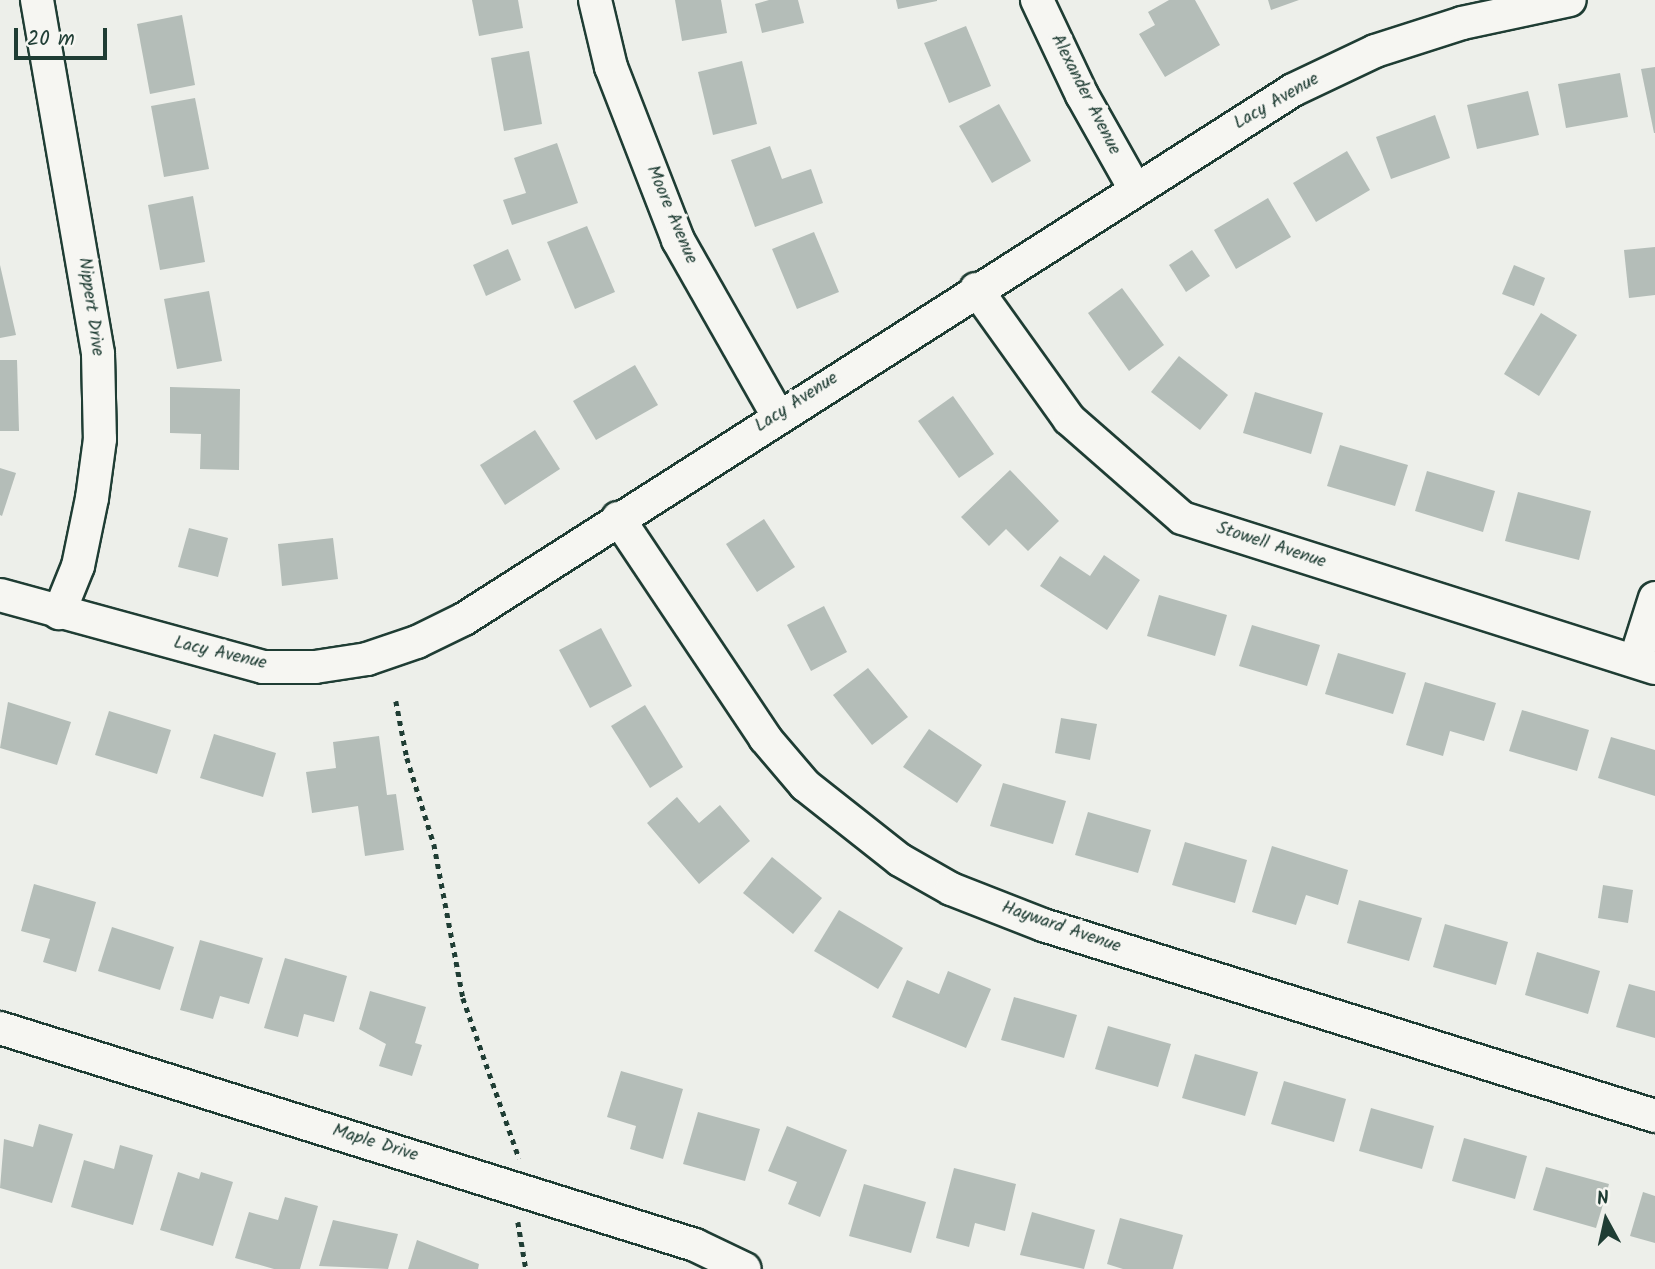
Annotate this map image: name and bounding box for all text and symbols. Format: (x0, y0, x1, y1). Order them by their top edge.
scale bar (18, 14, 110, 58)
text: 20 m (27, 23, 75, 56)
street label: Alexander Avenue (1045, 31, 1125, 159)
street label: Lacy Avenue (1230, 69, 1324, 135)
street label: Moore Avenue (641, 163, 701, 267)
street label: Nippert Drive (72, 256, 108, 358)
street label: Lacy Avenue (751, 368, 843, 438)
street label: Stowell Avenue (1213, 518, 1329, 574)
street label: Lacy Avenue (171, 633, 269, 675)
street label: Hayward Avenue (999, 897, 1123, 959)
street label: Maple Drive (330, 1121, 420, 1167)
text: N (1595, 1184, 1611, 1215)
north arrow (1571, 1185, 1641, 1255)

